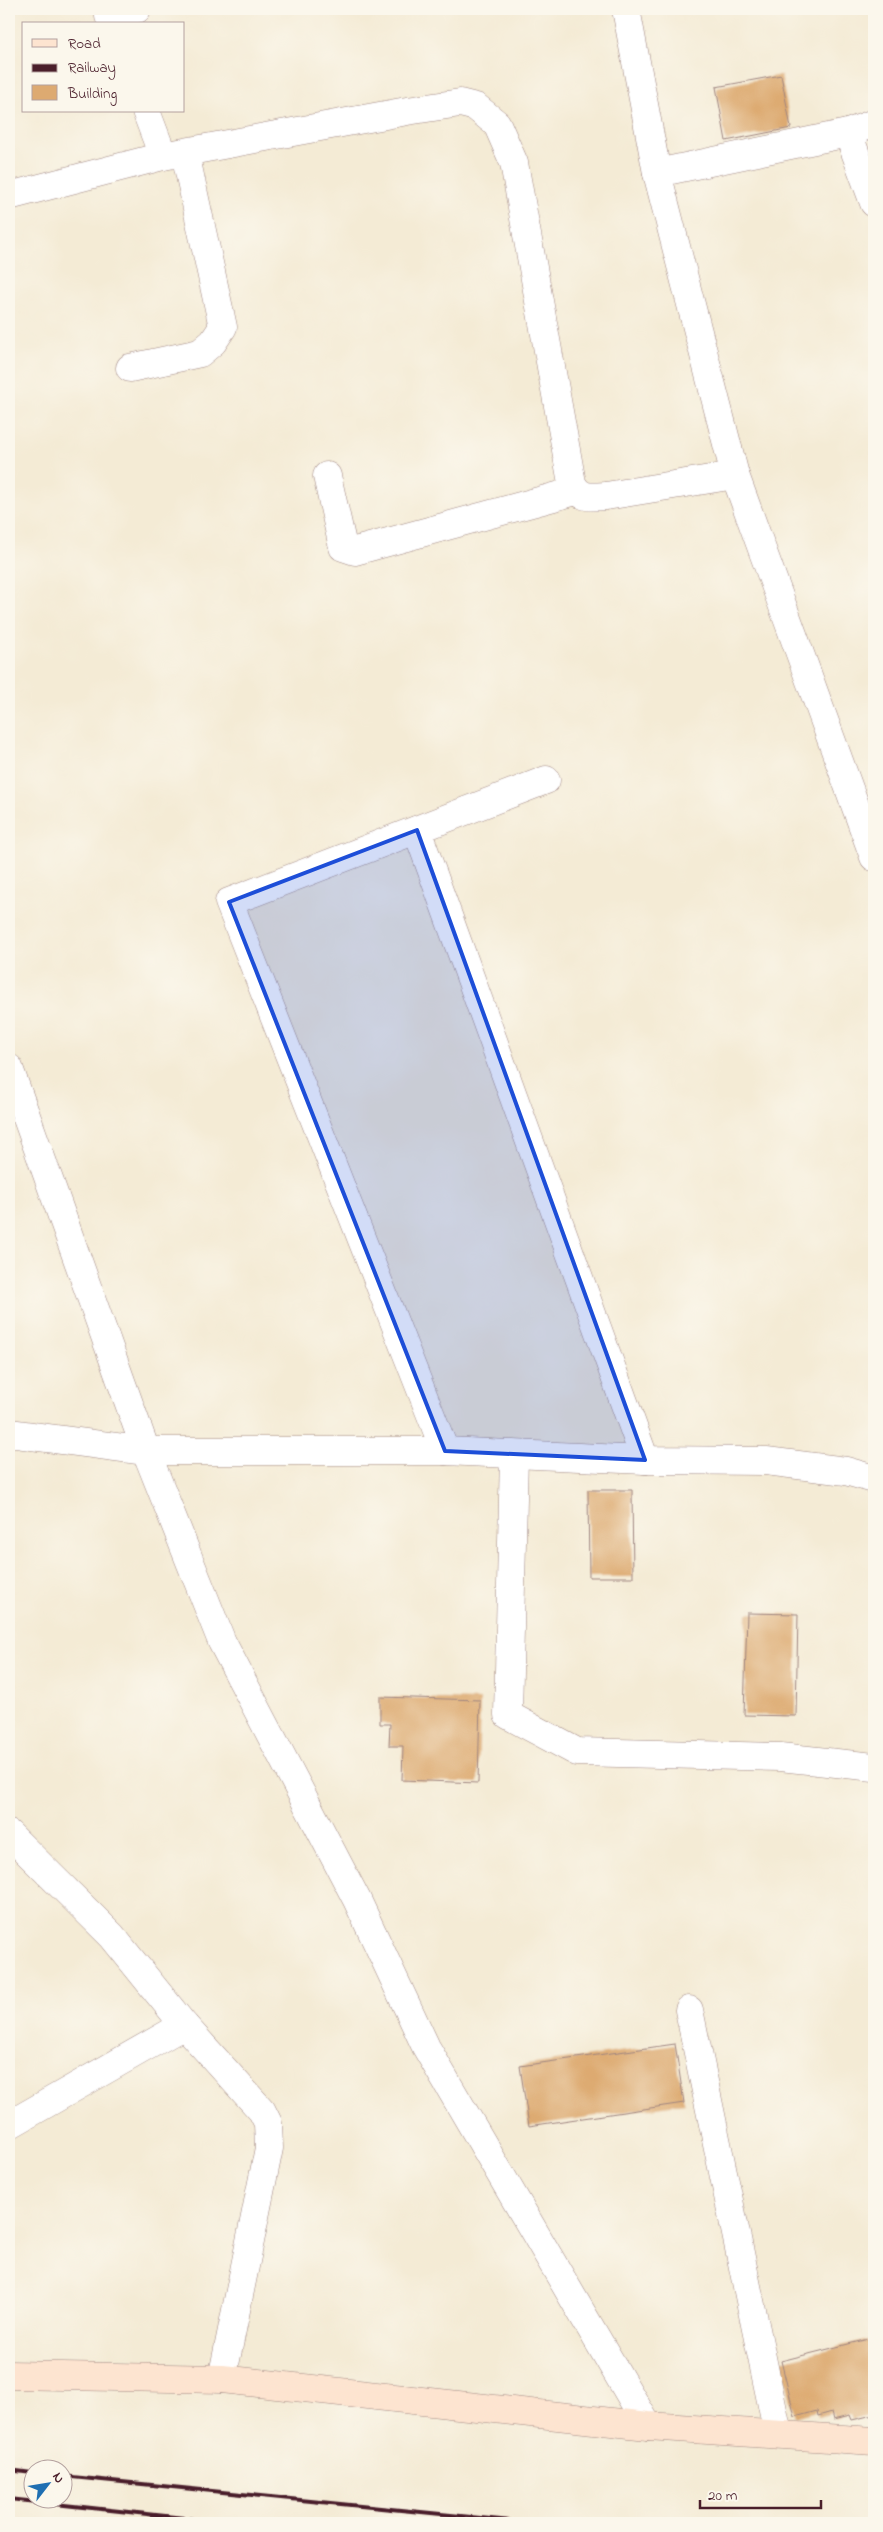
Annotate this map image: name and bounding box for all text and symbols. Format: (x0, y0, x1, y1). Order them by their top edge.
legend (22, 22, 185, 112)
text: Road (68, 33, 101, 55)
text: Railway (68, 57, 116, 80)
text: Building (67, 83, 117, 106)
north arrow (22, 2460, 72, 2510)
text: N (46, 2469, 69, 2488)
scale bar (700, 2477, 822, 2509)
text: 20 m (708, 2485, 738, 2507)

